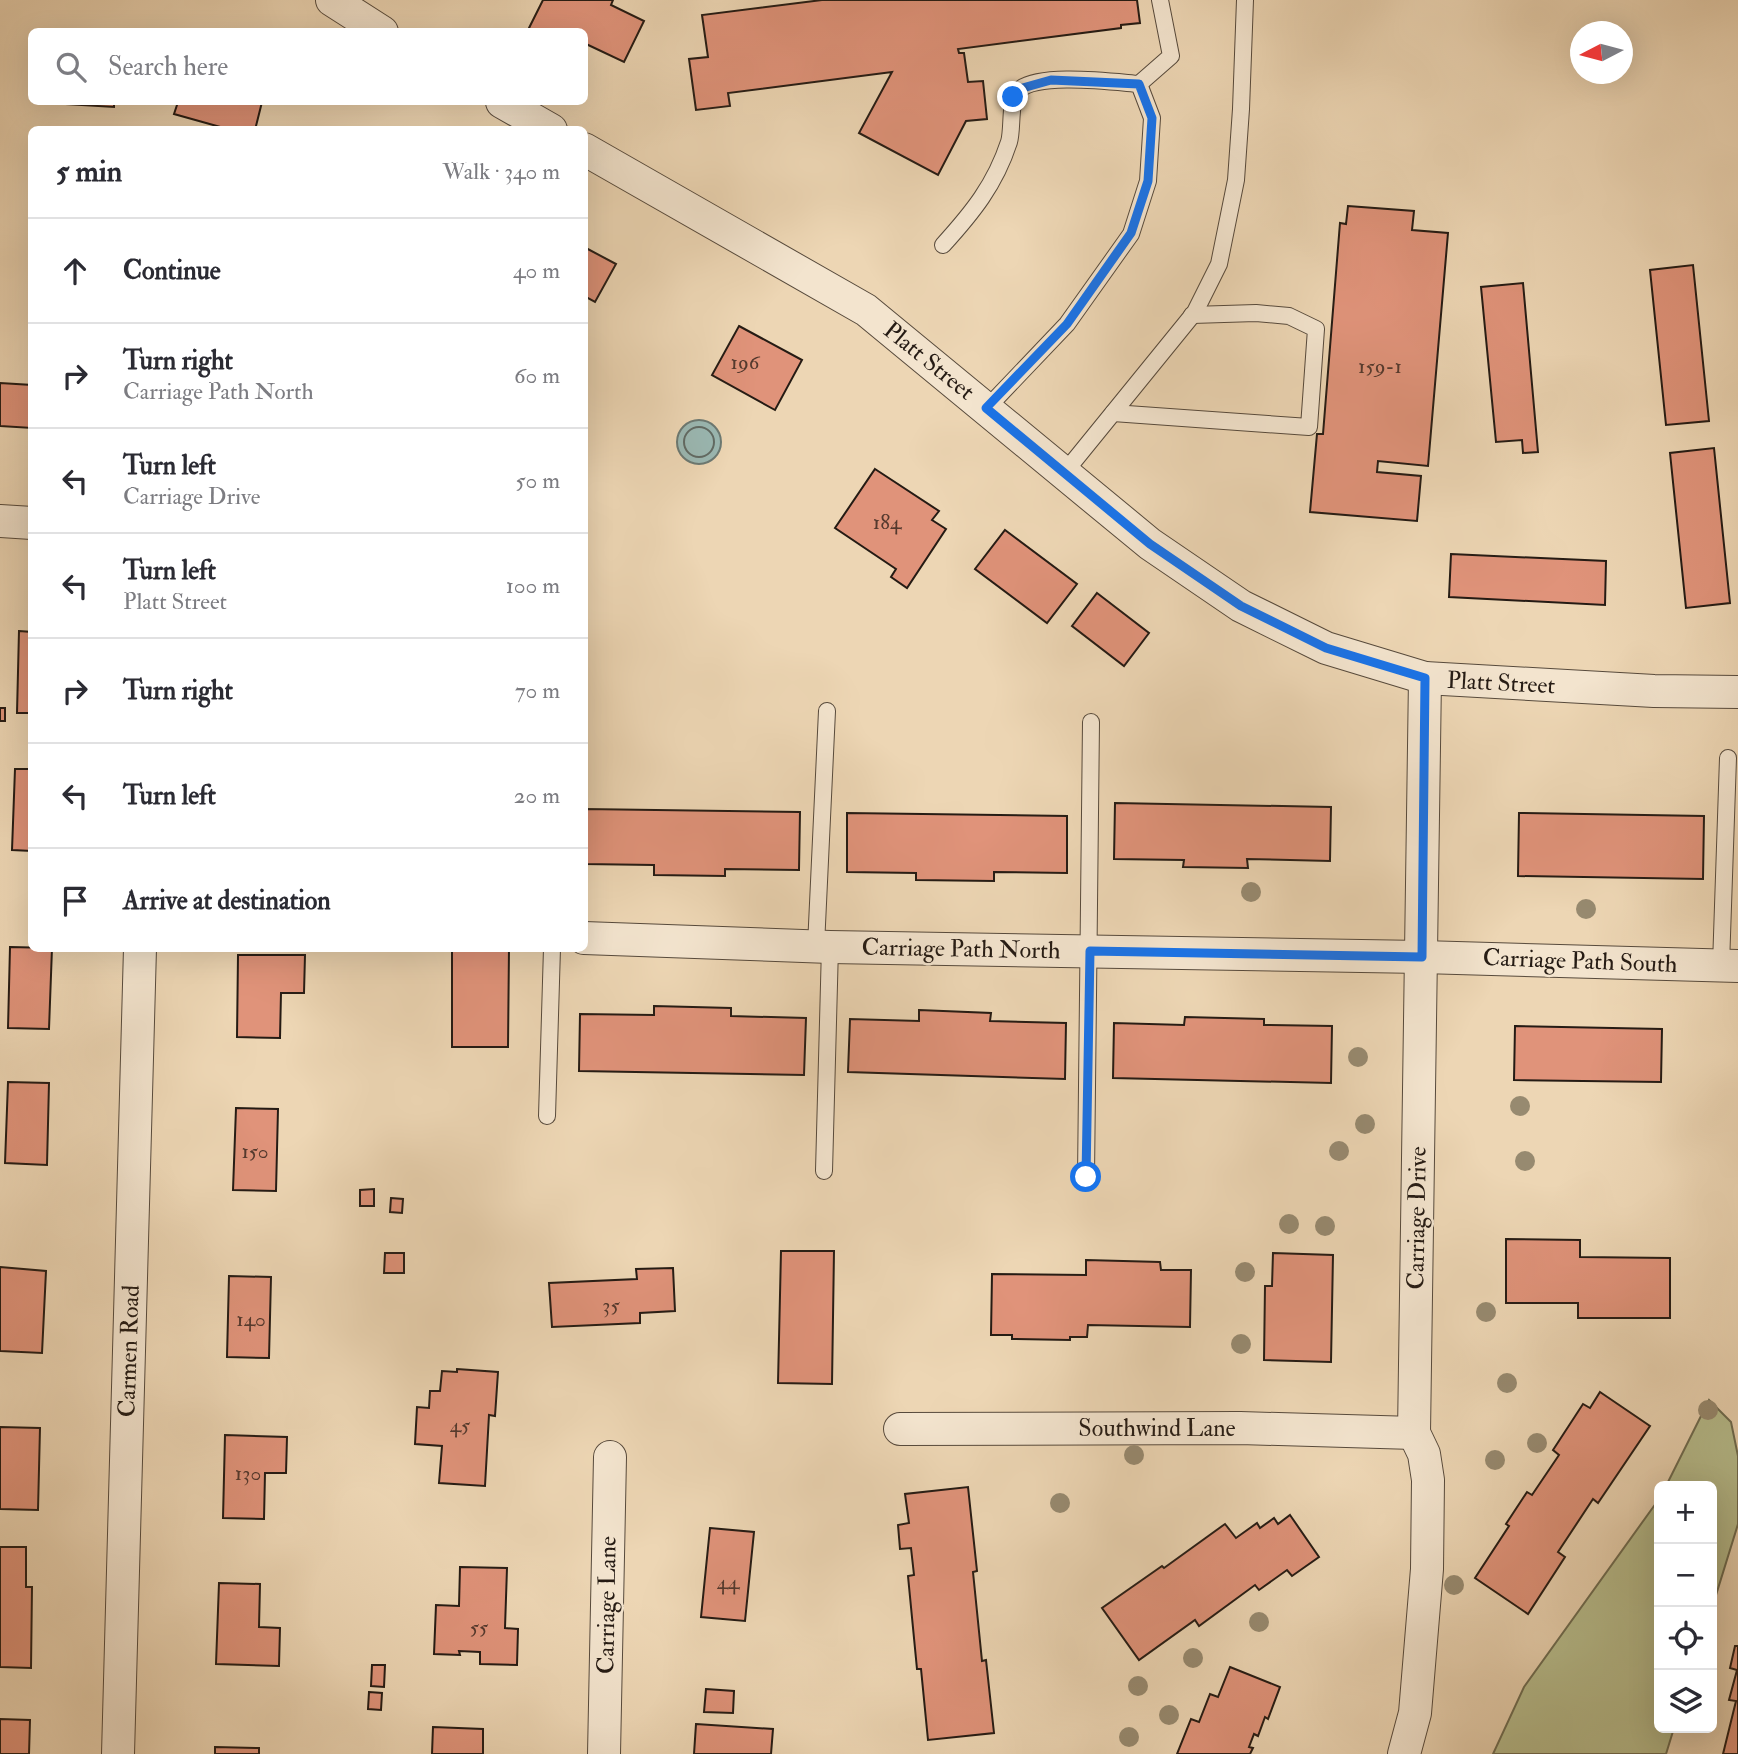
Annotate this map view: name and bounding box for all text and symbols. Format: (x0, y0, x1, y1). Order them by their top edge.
north arrow (1570, 21, 1633, 84)
search box (28, 28, 588, 105)
icon: search (52, 48, 90, 86)
text: Search here (108, 51, 228, 83)
route end (997, 81, 1028, 112)
text: 5 min (56, 153, 122, 190)
text: Walk · 340 m (442, 157, 560, 186)
icon: ahead (56, 252, 94, 290)
text: Continue (123, 255, 221, 287)
text: 40 m (513, 256, 560, 285)
street label: Platt Street (877, 315, 981, 407)
text: Turn right (123, 345, 233, 377)
house number: 196 (731, 349, 761, 376)
house number: 159-1 (1358, 353, 1402, 380)
icon: right (56, 357, 94, 395)
text: 60 m (514, 361, 560, 390)
text: Carriage Path North (123, 377, 314, 406)
text: Turn left (123, 450, 216, 482)
icon: left (56, 462, 94, 500)
text: 50 m (516, 466, 560, 495)
text: Carriage Drive (123, 482, 260, 511)
house number: 184 (873, 509, 903, 536)
text: Turn left (123, 555, 216, 587)
icon: left (56, 567, 94, 605)
text: 100 m (506, 571, 560, 600)
text: Platt Street (123, 587, 227, 616)
street label: Platt Street (1446, 665, 1556, 701)
icon: right (56, 672, 94, 710)
text: Turn right (123, 675, 233, 707)
text: 70 m (515, 676, 560, 705)
icon: left (56, 777, 94, 815)
text: Turn left (123, 780, 216, 812)
text: 20 m (514, 781, 560, 810)
icon: arrive (56, 882, 94, 920)
text: Arrive at destination (123, 885, 331, 917)
street label: Carriage Path North (861, 932, 1061, 966)
street label: Carriage Path South (1482, 942, 1678, 980)
house number: 150 (241, 1138, 269, 1165)
street label: Carriage Drive (1400, 1146, 1434, 1290)
route start (1070, 1161, 1101, 1192)
street label: Carmen Road (111, 1284, 147, 1418)
house number: 35 (602, 1292, 620, 1319)
house number: 140 (236, 1306, 266, 1333)
house number: 45 (450, 1412, 471, 1439)
street label: Southwind Lane (1078, 1413, 1236, 1444)
house number: 130 (235, 1460, 261, 1487)
map controls (1654, 1481, 1717, 1733)
button: + (1654, 1481, 1717, 1544)
street label: Carriage Lane (590, 1536, 624, 1674)
button: − (1654, 1544, 1717, 1607)
house number: 44 (717, 1569, 741, 1596)
button: locate (1654, 1607, 1717, 1670)
house number: 55 (470, 1614, 489, 1641)
button: layers (1654, 1670, 1717, 1733)

